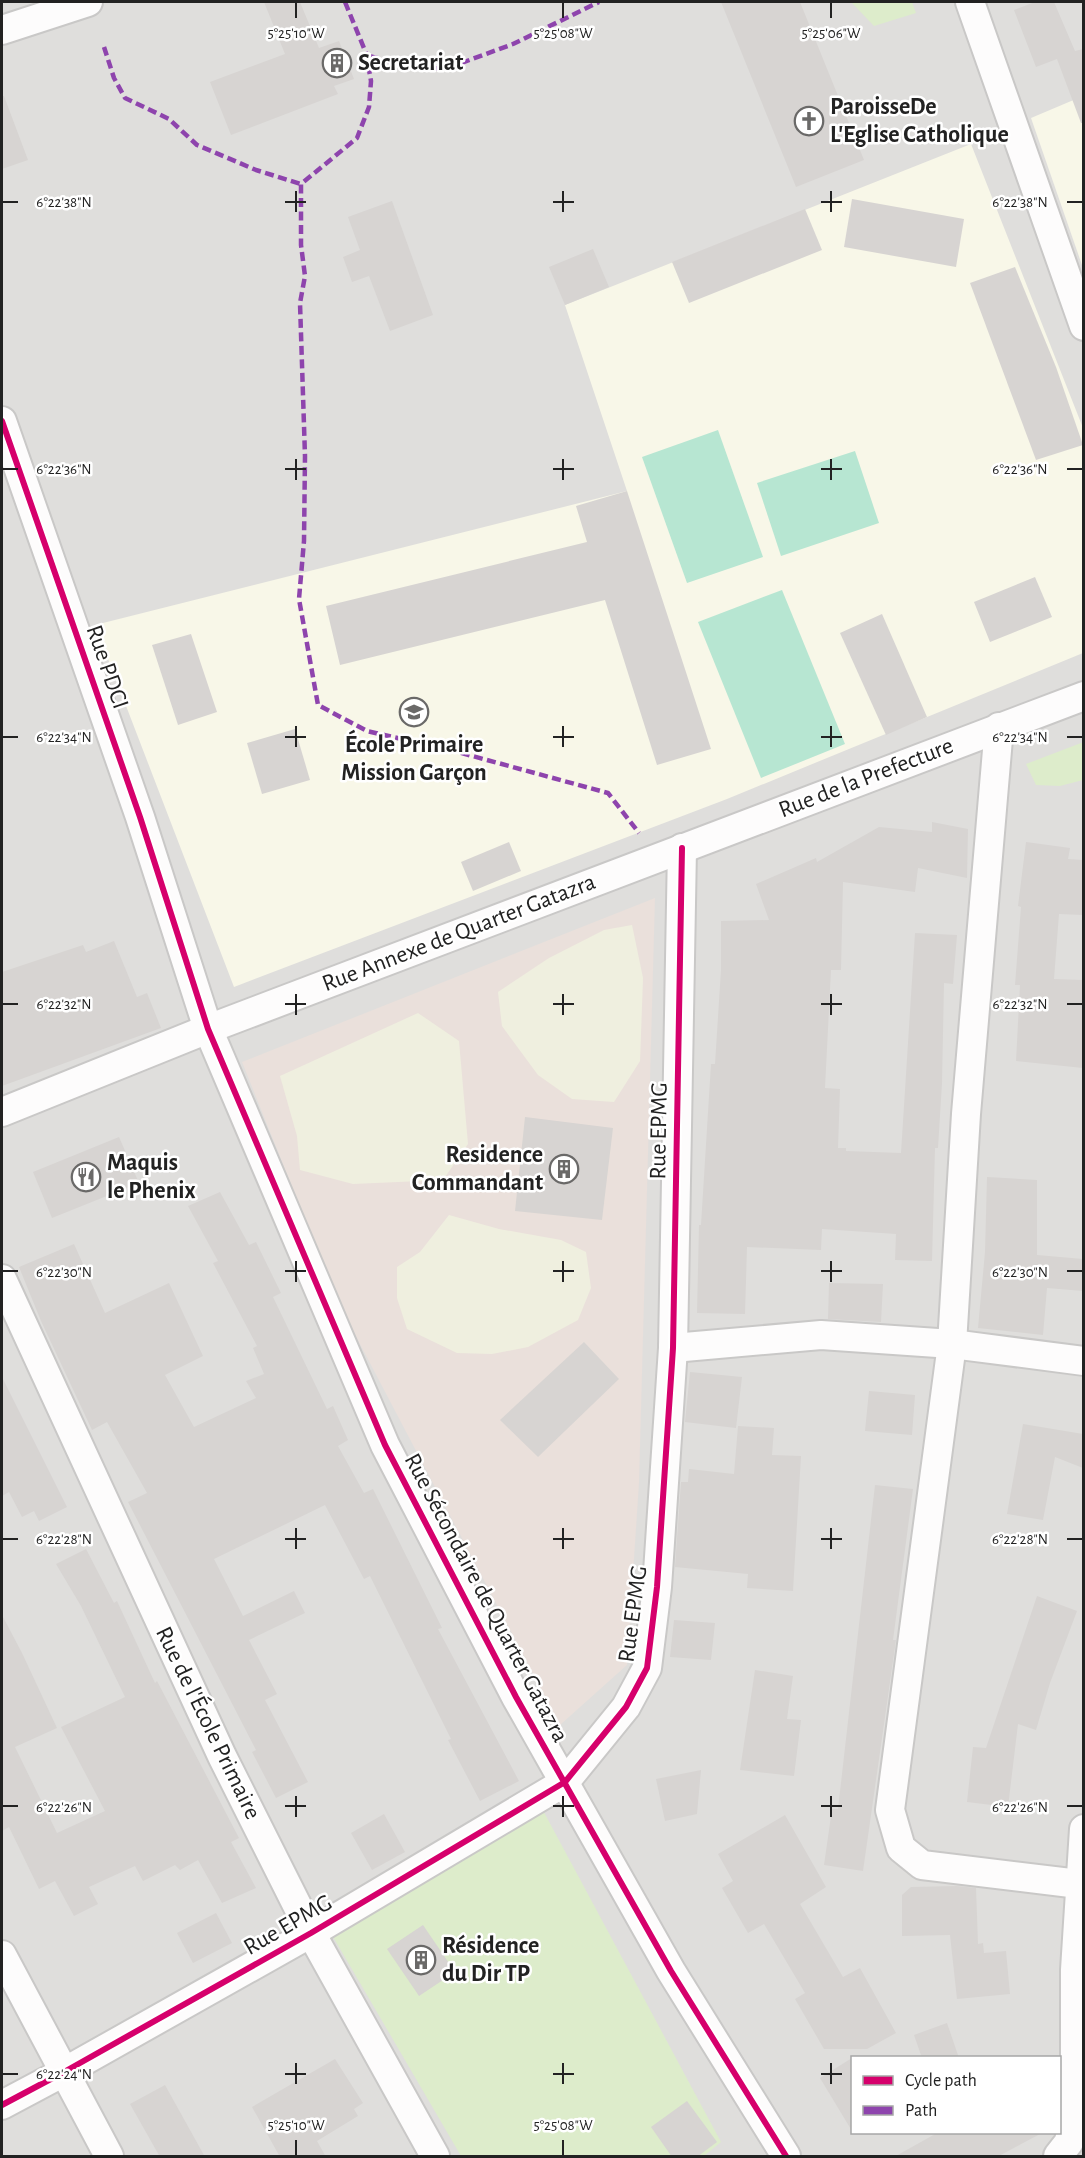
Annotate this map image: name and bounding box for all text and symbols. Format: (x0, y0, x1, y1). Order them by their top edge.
text: 5°25'10"W (267, 26, 325, 41)
text: 5°25'08"W (533, 26, 593, 41)
text: 5°25'06"W (801, 26, 861, 41)
building icon: Secretariat (321, 47, 353, 79)
place label: Secretariat (358, 51, 463, 75)
place label: ParoisseDe L'Eglise Catholique (830, 95, 1009, 147)
church icon: ParoisseDe L'Eglise Catholique (793, 105, 825, 137)
text: 6°22'38"N (36, 195, 92, 210)
text: 6°22'38"N (992, 195, 1048, 210)
text: 6°22'36"N (36, 462, 92, 477)
text: 6°22'36"N (992, 462, 1048, 477)
street label: Rue PDCI (81, 622, 133, 712)
school or university icon: École Primaire Mission Garçon (398, 696, 430, 728)
place label: École Primaire Mission Garçon (341, 729, 487, 785)
text: 6°22'34"N (36, 730, 92, 745)
text: 6°22'34"N (992, 730, 1048, 745)
street label: Rue de la Prefecture (775, 734, 957, 822)
street label: Rue Annexe de Quarter Gatazra (319, 870, 599, 996)
text: 6°22'32"N (36, 997, 92, 1012)
text: 6°22'32"N (992, 997, 1048, 1012)
street label: Rue EPMG (646, 1082, 672, 1180)
place label: Residence Commandant (412, 1143, 543, 1195)
place label: Maquis le Phenix (107, 1151, 196, 1203)
building icon: Residence Commandant (548, 1153, 580, 1185)
restaurant icon: Maquis le Phenix (70, 1161, 102, 1193)
text: 6°22'30"N (36, 1265, 92, 1280)
text: 6°22'30"N (992, 1265, 1048, 1280)
street label: Rue Sécondaire de Quarter Gatazra (399, 1450, 573, 1746)
text: 6°22'28"N (36, 1532, 92, 1547)
text: 6°22'28"N (992, 1532, 1048, 1547)
street label: Rue EPMG (614, 1564, 652, 1664)
street label: Rue de l'École Primaire (151, 1622, 267, 1823)
text: 6°22'26"N (36, 1800, 92, 1815)
text: 6°22'26"N (992, 1800, 1048, 1815)
street label: Rue EPMG (240, 1890, 336, 1960)
place label: Résidence du Dir TP (442, 1934, 539, 1986)
building icon: Résidence du Dir TP (405, 1944, 437, 1976)
legend (851, 2056, 1061, 2134)
text: 6°22'24"N (36, 2067, 92, 2082)
text: Cycle path (905, 2072, 977, 2090)
text: Path (905, 2102, 937, 2120)
text: 5°25'10"W (267, 2118, 325, 2133)
text: 5°25'08"W (533, 2118, 593, 2133)

